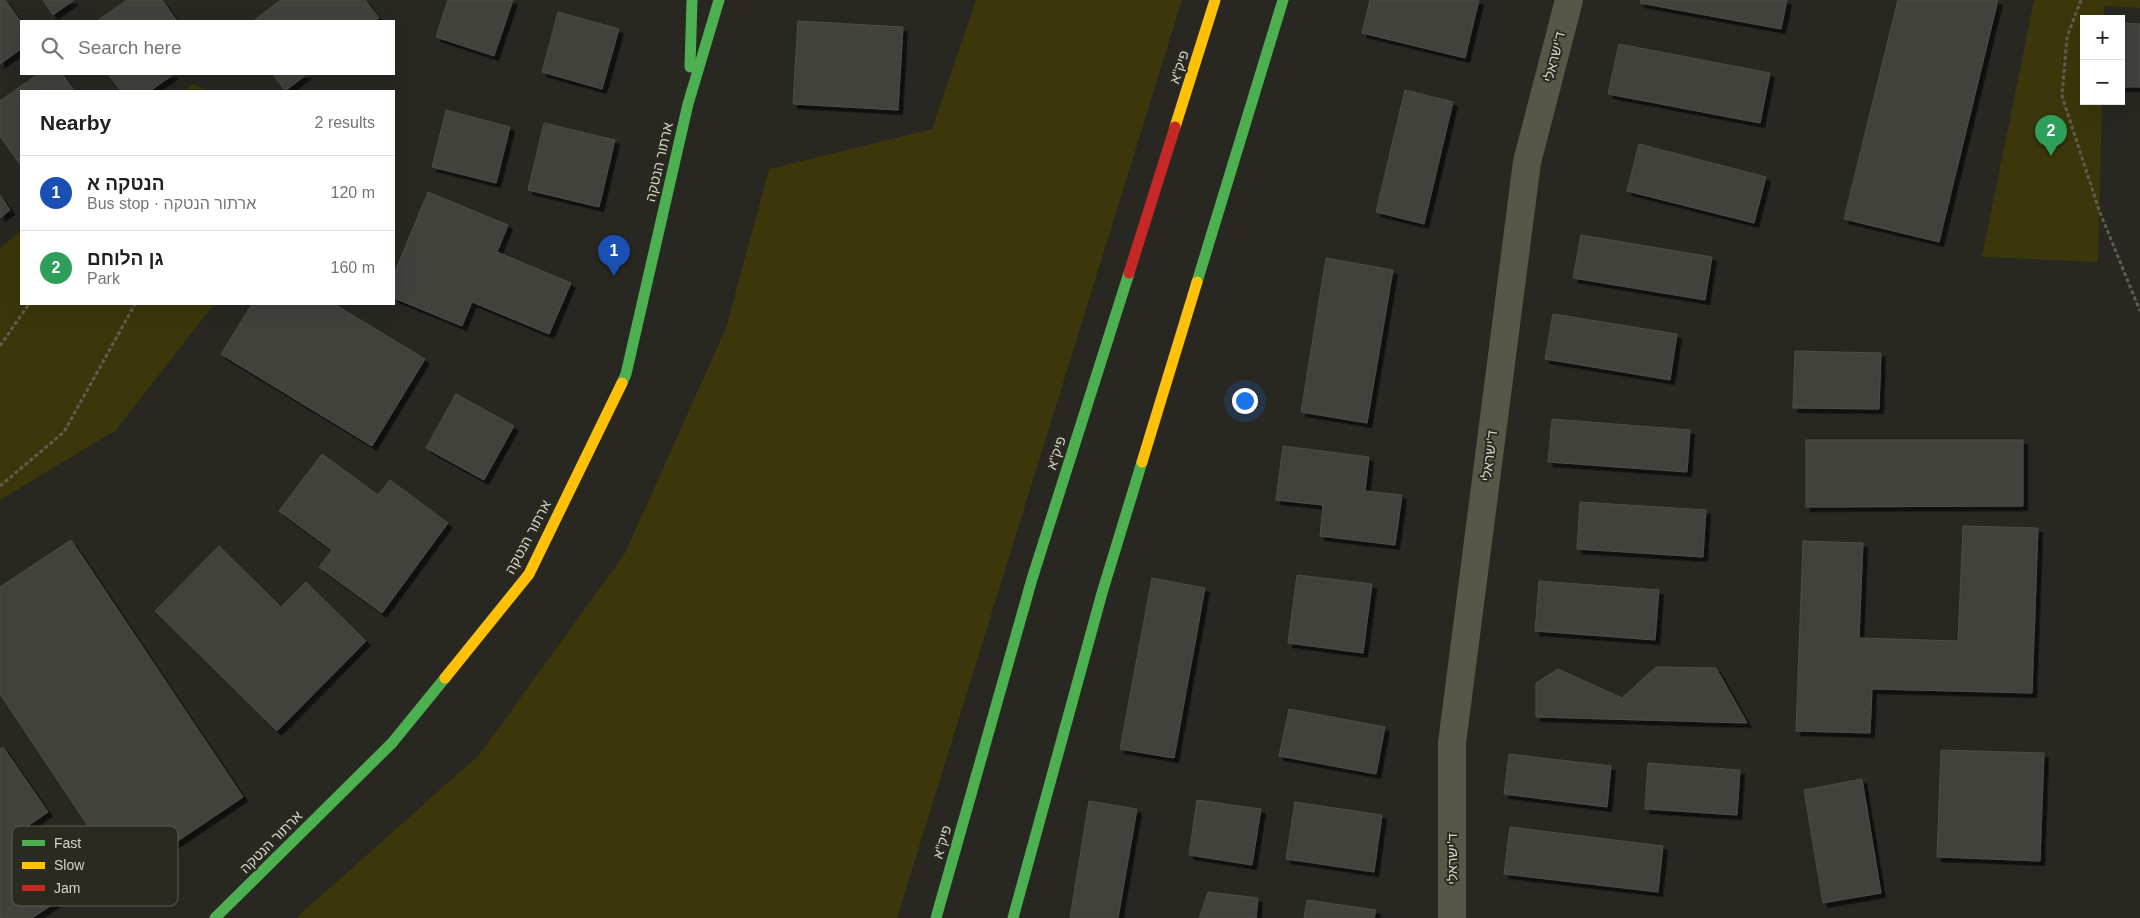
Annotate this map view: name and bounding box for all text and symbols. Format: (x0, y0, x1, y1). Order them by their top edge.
map controls (2080, 15, 2125, 105)
button: + (2080, 15, 2125, 60)
search box (20, 20, 395, 75)
street label: ד'ישראלי (1540, 30, 1568, 84)
icon: search (38, 34, 66, 62)
text: Search here (78, 37, 182, 58)
street label: פיק"א (1166, 48, 1192, 86)
button: − (2080, 60, 2125, 105)
text: Nearby (40, 111, 111, 134)
text: 2 results (315, 114, 375, 131)
pin: 2 (2035, 115, 2067, 156)
street label: ארתור הנטקה (642, 120, 676, 203)
text: הנטקה א (87, 173, 165, 194)
text: 1 (52, 184, 60, 201)
text: 120 m (331, 184, 375, 201)
text: Bus stop · ארתור הנטקה (87, 195, 256, 212)
pin: 1 (598, 235, 630, 276)
text: גן הלוחם (87, 248, 164, 269)
text: 2 (52, 259, 60, 276)
text: 160 m (331, 259, 375, 276)
text: Park (87, 270, 120, 287)
your location (1232, 388, 1258, 414)
street label: ד'ישראלי (1478, 429, 1500, 482)
street label: פיק"א (1043, 434, 1069, 472)
street label: ארתור הנטקה (502, 497, 554, 577)
street label: ארתור הנטקה (237, 808, 305, 876)
street label: פיק"א (930, 823, 954, 861)
legend (12, 826, 178, 906)
street label: ד'ישראלי (1444, 833, 1460, 885)
text: Fast (54, 835, 81, 851)
text: Slow (54, 857, 85, 873)
text: Jam (54, 880, 80, 896)

